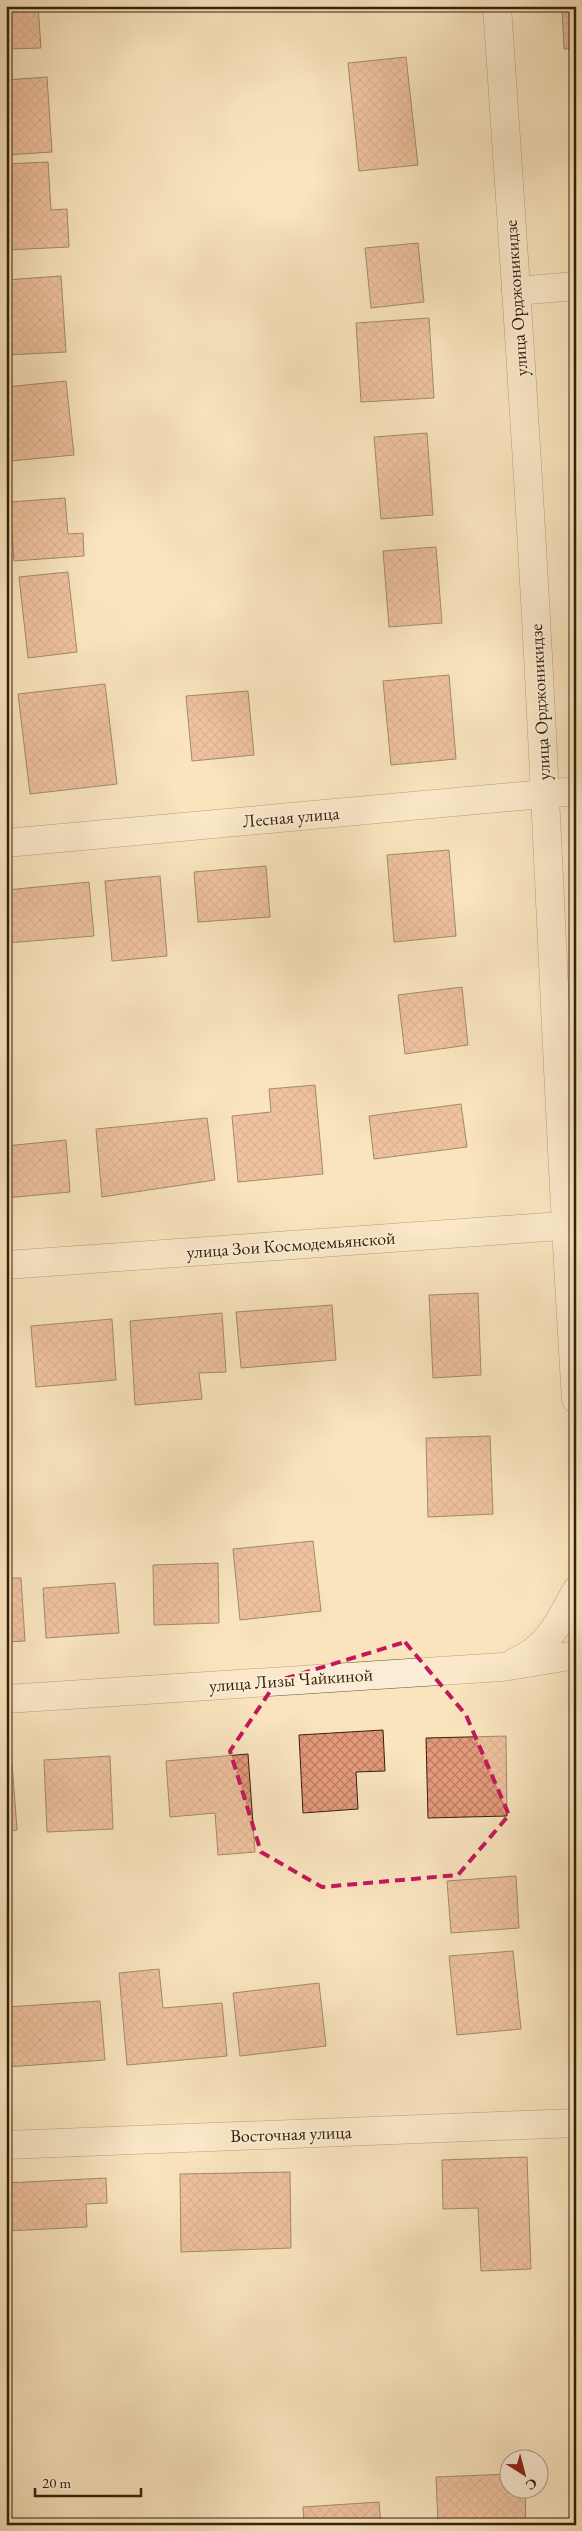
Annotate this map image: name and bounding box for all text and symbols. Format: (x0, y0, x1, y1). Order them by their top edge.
street label: улица Орджоникидзе (499, 219, 532, 377)
street label: улица Орджоникидзе (524, 623, 555, 781)
street label: Лесная улица (242, 801, 341, 832)
street label: улица Зои Космодемьянской (186, 1226, 397, 1263)
street label: улица Лизы Чайкиной (208, 1662, 374, 1697)
street label: Восточная улица (230, 2120, 353, 2147)
north arrow (500, 2448, 550, 2498)
scale bar (35, 2466, 141, 2498)
text: 20 m (42, 2473, 71, 2492)
text: С (522, 2474, 541, 2495)

